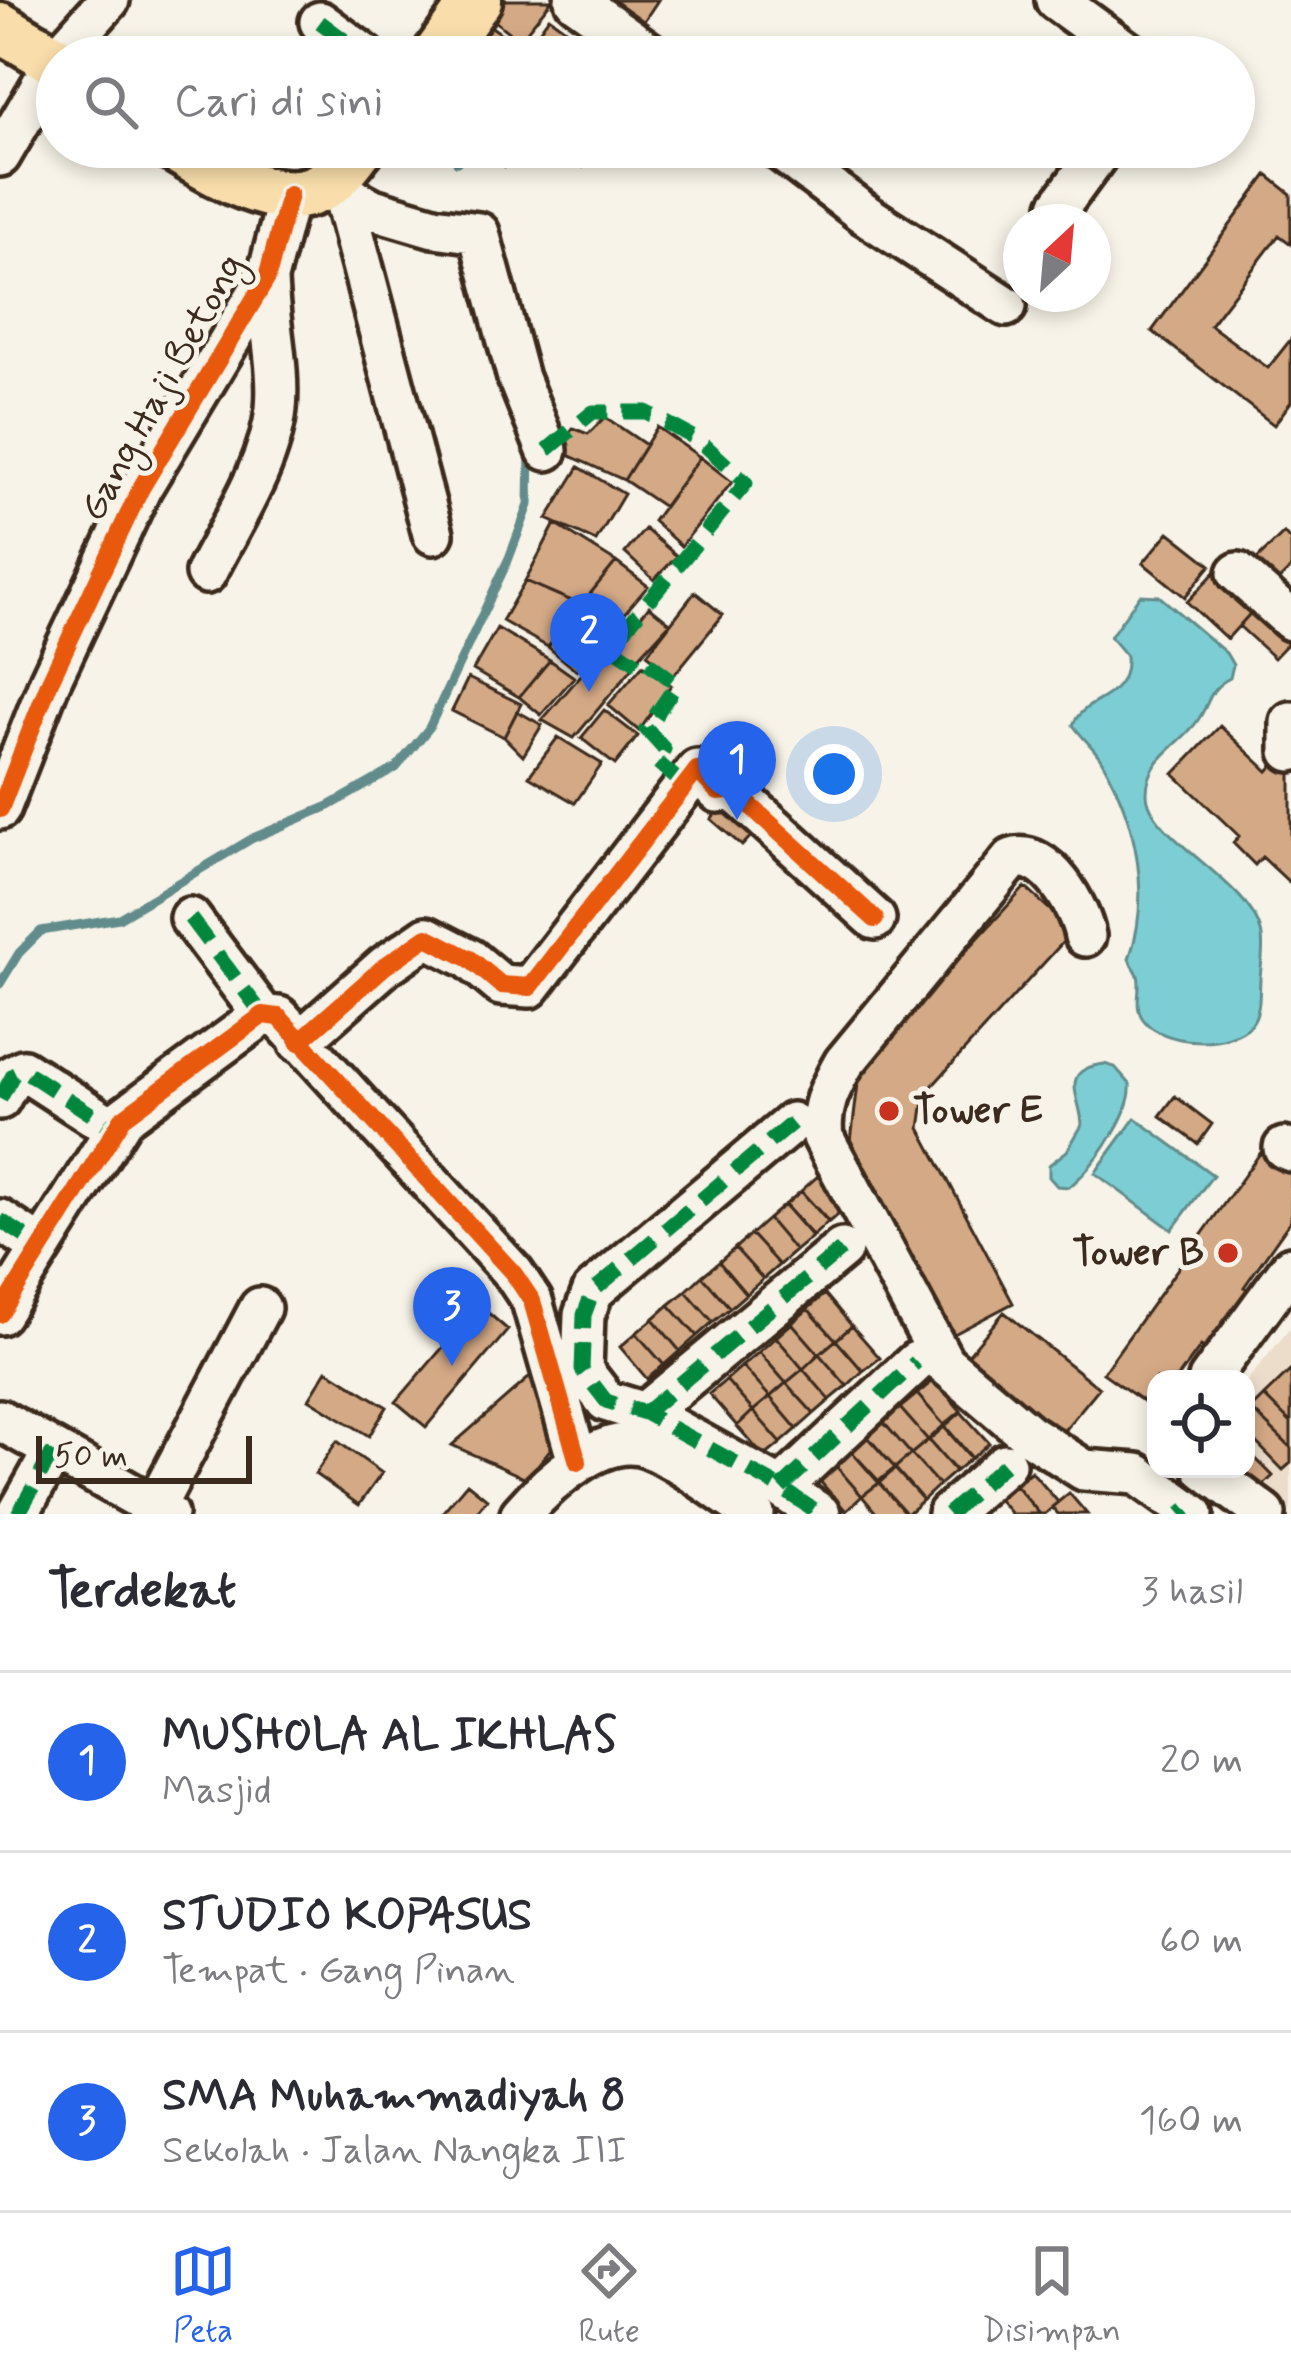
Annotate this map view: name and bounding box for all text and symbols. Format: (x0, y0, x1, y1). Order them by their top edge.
search box (36, 36, 1255, 168)
icon: search (78, 69, 144, 135)
text: Cari di sini (174, 73, 383, 132)
north arrow (1003, 204, 1111, 312)
street label: Gang Haji Betong (68, 245, 260, 532)
pin: 2 (550, 593, 628, 692)
pin: 1 (698, 721, 776, 820)
your location (804, 744, 864, 804)
place label: Tower E (913, 1086, 1043, 1137)
marker: Tower E (876, 1098, 902, 1124)
place label: Tower B (1072, 1228, 1204, 1279)
marker: Tower B (1215, 1240, 1241, 1266)
pin: 3 (413, 1267, 491, 1366)
map controls (1147, 1370, 1255, 1478)
button: locate (1147, 1370, 1255, 1478)
scale bar (36, 1430, 252, 1483)
text: 50 m (54, 1435, 128, 1479)
text: Terdekat (48, 1559, 236, 1625)
text: 3 hasil (1141, 1567, 1243, 1618)
text: MUSHOLA AL IKHLAS (162, 1707, 617, 1766)
text: 1 (78, 1736, 96, 1787)
text: 20 m (1160, 1736, 1243, 1787)
text: Masjid (162, 1766, 272, 1817)
text: STUDIO KOPASUS (162, 1887, 532, 1946)
text: 2 (77, 1916, 97, 1967)
text: 60 m (1159, 1916, 1243, 1967)
text: Tempat · Gang Pinan (162, 1946, 515, 1997)
text: SMA Muhammadiyah 8 (162, 2067, 626, 2126)
text: 3 (78, 2096, 96, 2147)
text: 160 m (1139, 2096, 1243, 2147)
text: Sekolah · Jalan Nangka III (162, 2126, 627, 2177)
tab: Peta (170, 2238, 236, 2354)
tab: Rute (576, 2238, 642, 2354)
tab: Disimpan (982, 2238, 1121, 2354)

